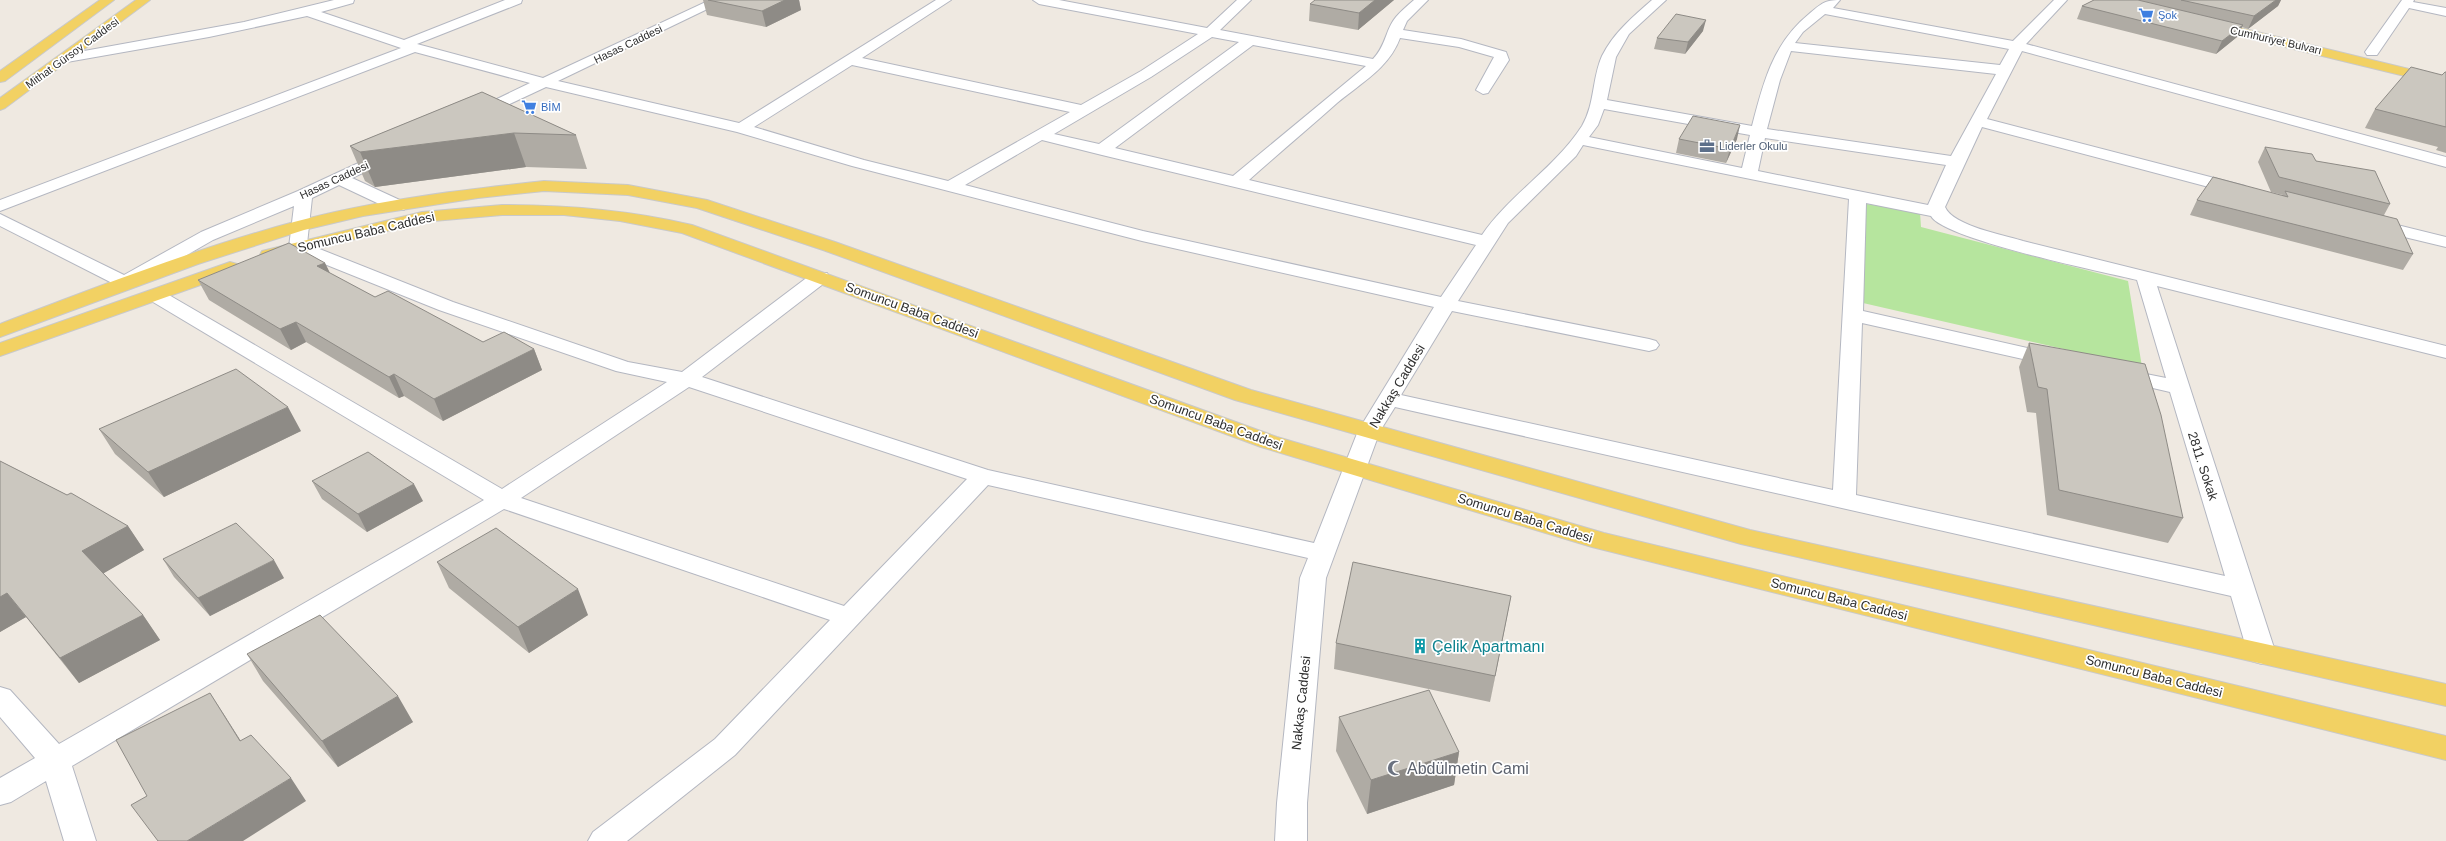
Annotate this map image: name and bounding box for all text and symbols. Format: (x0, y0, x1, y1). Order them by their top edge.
supermarket icon: Şok (2137, 6, 2155, 24)
place label: Şok (2158, 9, 2177, 21)
street label: Mithat Gürsoy Caddesi (23, 15, 121, 91)
street label: Hasas Caddesi (592, 22, 664, 66)
street label: Cumhuriyet Bulvarı (2229, 24, 2323, 56)
supermarket icon: BİM (520, 98, 538, 116)
place label: BİM (541, 101, 561, 113)
office icon: Liderler Okulu (1698, 137, 1716, 155)
place label: Liderler Okulu (1719, 140, 1787, 152)
street label: Hasas Caddesi (298, 159, 370, 201)
street label: Somuncu Baba Caddesi (296, 209, 436, 255)
street label: Somuncu Baba Caddesi (844, 279, 981, 341)
street label: Nakkaş Caddesi (1366, 341, 1428, 430)
street label: Somuncu Baba Caddesi (1148, 391, 1285, 453)
street label: 2811. Sokak (2185, 430, 2221, 503)
street label: Somuncu Baba Caddesi (1456, 490, 1594, 546)
street label: Somuncu Baba Caddesi (1769, 575, 1909, 623)
building icon: Çelik Apartmanı (1411, 637, 1429, 655)
place label: Çelik Apartmanı (1432, 638, 1545, 655)
street label: Somuncu Baba Caddesi (2084, 652, 2224, 700)
street label: Nakkaş Caddesi (1289, 655, 1313, 751)
mosque icon: Abdülmetin Cami (1386, 759, 1404, 777)
place label: Abdülmetin Cami (1407, 760, 1529, 777)

